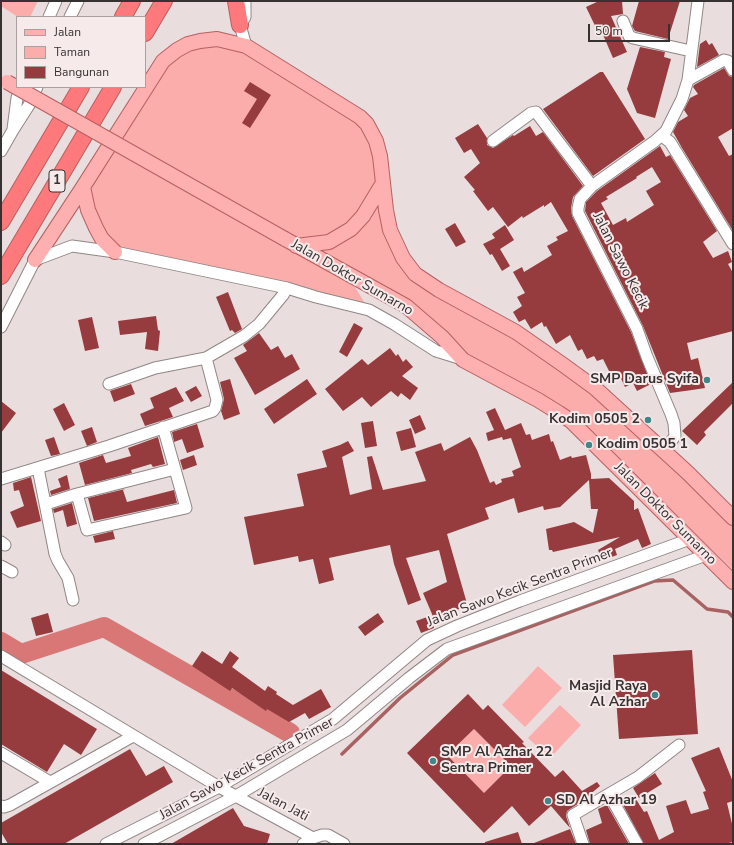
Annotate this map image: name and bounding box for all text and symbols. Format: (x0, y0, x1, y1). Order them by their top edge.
legend (16, 16, 146, 88)
scale bar (590, 16, 672, 42)
text: 50 m (595, 23, 623, 39)
text: Jalan (54, 24, 81, 40)
text: Taman (54, 44, 90, 60)
text: Bangunan (54, 64, 109, 80)
road number: 1 (49, 170, 65, 192)
street label: Jalan Sawo Kecik (588, 210, 652, 312)
street label: Jalan Doktor Sumarno (288, 236, 416, 320)
place label: SMP Darus Syifa (590, 372, 699, 388)
marker: SMP Darus Syifa (702, 375, 712, 385)
place label: Kodim 0505 2 (549, 412, 640, 428)
marker: Kodim 0505 2 (643, 415, 653, 425)
place label: Kodim 0505 1 (597, 437, 688, 453)
marker: Kodim 0505 1 (584, 440, 594, 450)
street label: Jalan Doktor Sumarno (610, 459, 720, 569)
street label: Jalan Sawo Kecik Sentra Primer (425, 545, 615, 631)
place label: Masjid Raya Al Azhar (569, 679, 647, 712)
marker: Masjid Raya Al Azhar (650, 690, 660, 700)
street label: Jalan Sawo Kecik Sentra Primer (157, 714, 337, 824)
place label: SMP Al Azhar 22 Sentra Primer (441, 745, 552, 778)
marker: SMP Al Azhar 22 Sentra Primer (428, 756, 438, 766)
street label: Jalan Jati (255, 785, 311, 825)
place label: SD Al Azhar 19 (556, 793, 657, 809)
marker: SD Al Azhar 19 (543, 796, 553, 806)

